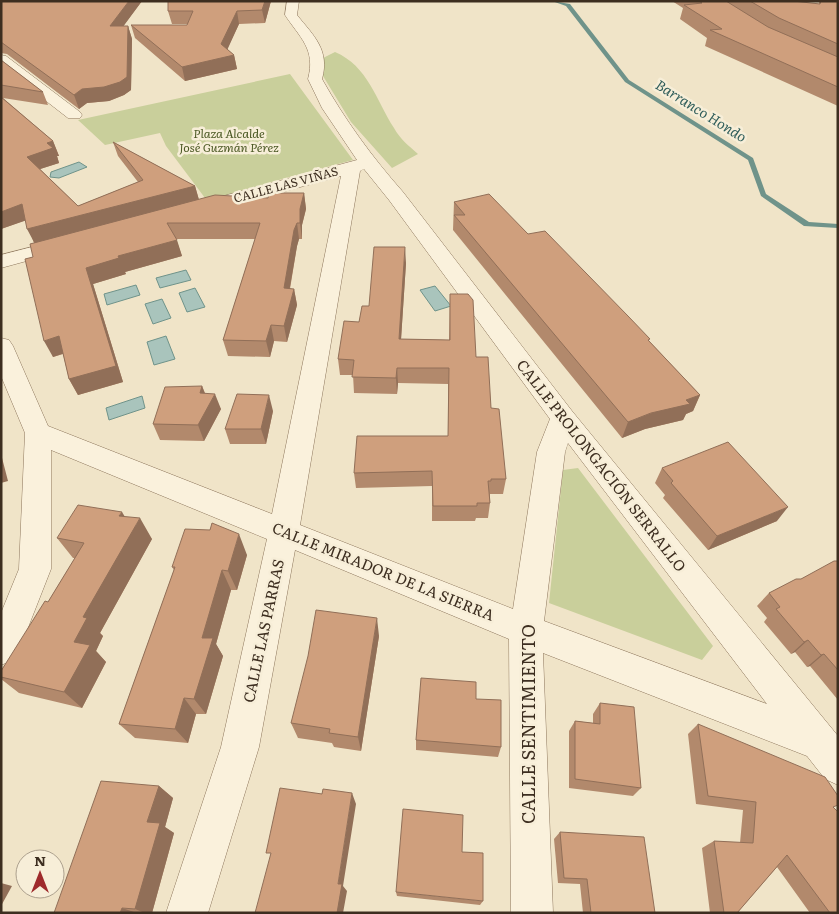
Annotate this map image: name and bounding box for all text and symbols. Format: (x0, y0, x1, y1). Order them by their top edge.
water label: Barranco Hondo (652, 74, 751, 146)
park label: Plaza Alcalde José Guzmán Pérez (179, 124, 279, 156)
street label: CALLE LAS VIÑAS (231, 161, 340, 207)
street label: CALLE PROLONGACIÓN SERRALLO (512, 354, 692, 576)
street label: CALLE MIRADOR DE LA SIERRA (269, 515, 498, 626)
street label: CALLE LAS PARRAS (236, 557, 289, 705)
street label: CALLE SENTIMIENTO (514, 624, 541, 824)
north arrow (15, 849, 65, 899)
text: N (34, 850, 46, 870)

